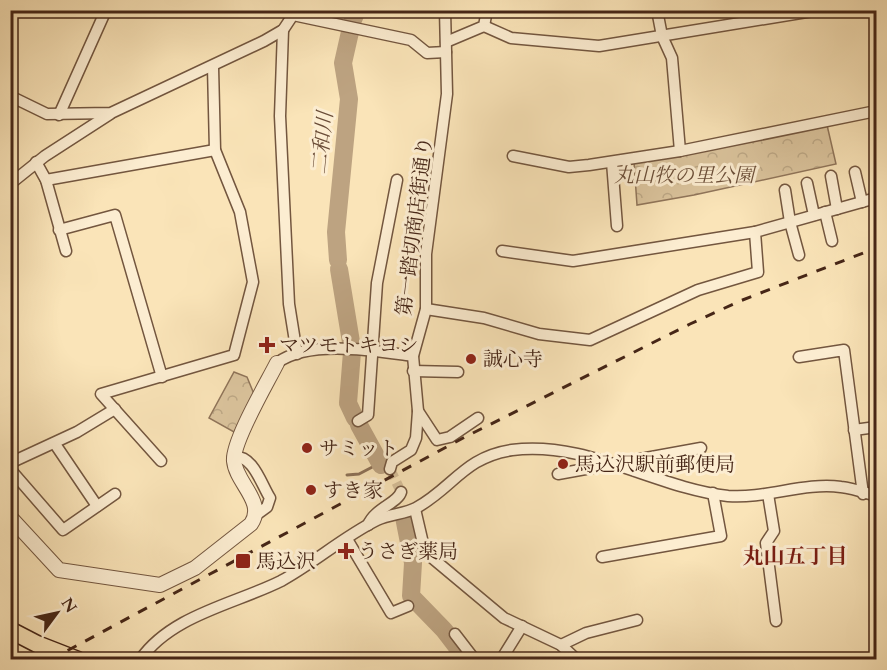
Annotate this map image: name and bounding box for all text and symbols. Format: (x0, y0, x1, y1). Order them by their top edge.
water label: 二和川 (305, 108, 340, 176)
street label: 第一踏切商店街通り (390, 135, 439, 317)
park label: 丸山牧の里公園 (614, 162, 757, 189)
place label: マツモトキヨシ (279, 332, 418, 359)
marker: マツモトキヨシ (260, 338, 274, 352)
place label: 誠心寺 (483, 346, 543, 373)
marker: 誠心寺 (464, 352, 478, 366)
place label: サミット (319, 435, 399, 462)
marker: サミット (300, 441, 314, 455)
place label: 馬込沢駅前郵便局 (575, 451, 735, 478)
marker: 馬込沢駅前郵便局 (556, 457, 570, 471)
place label: すき家 (323, 477, 383, 504)
marker: すき家 (304, 483, 318, 497)
place label: うさぎ薬局 (358, 538, 458, 565)
district label: 丸山五丁目 (743, 542, 848, 571)
marker: うさぎ薬局 (339, 544, 353, 558)
place label: 馬込沢 (256, 548, 316, 575)
marker: 馬込沢 (234, 552, 252, 570)
north arrow (27, 583, 87, 643)
text: N (56, 594, 82, 617)

